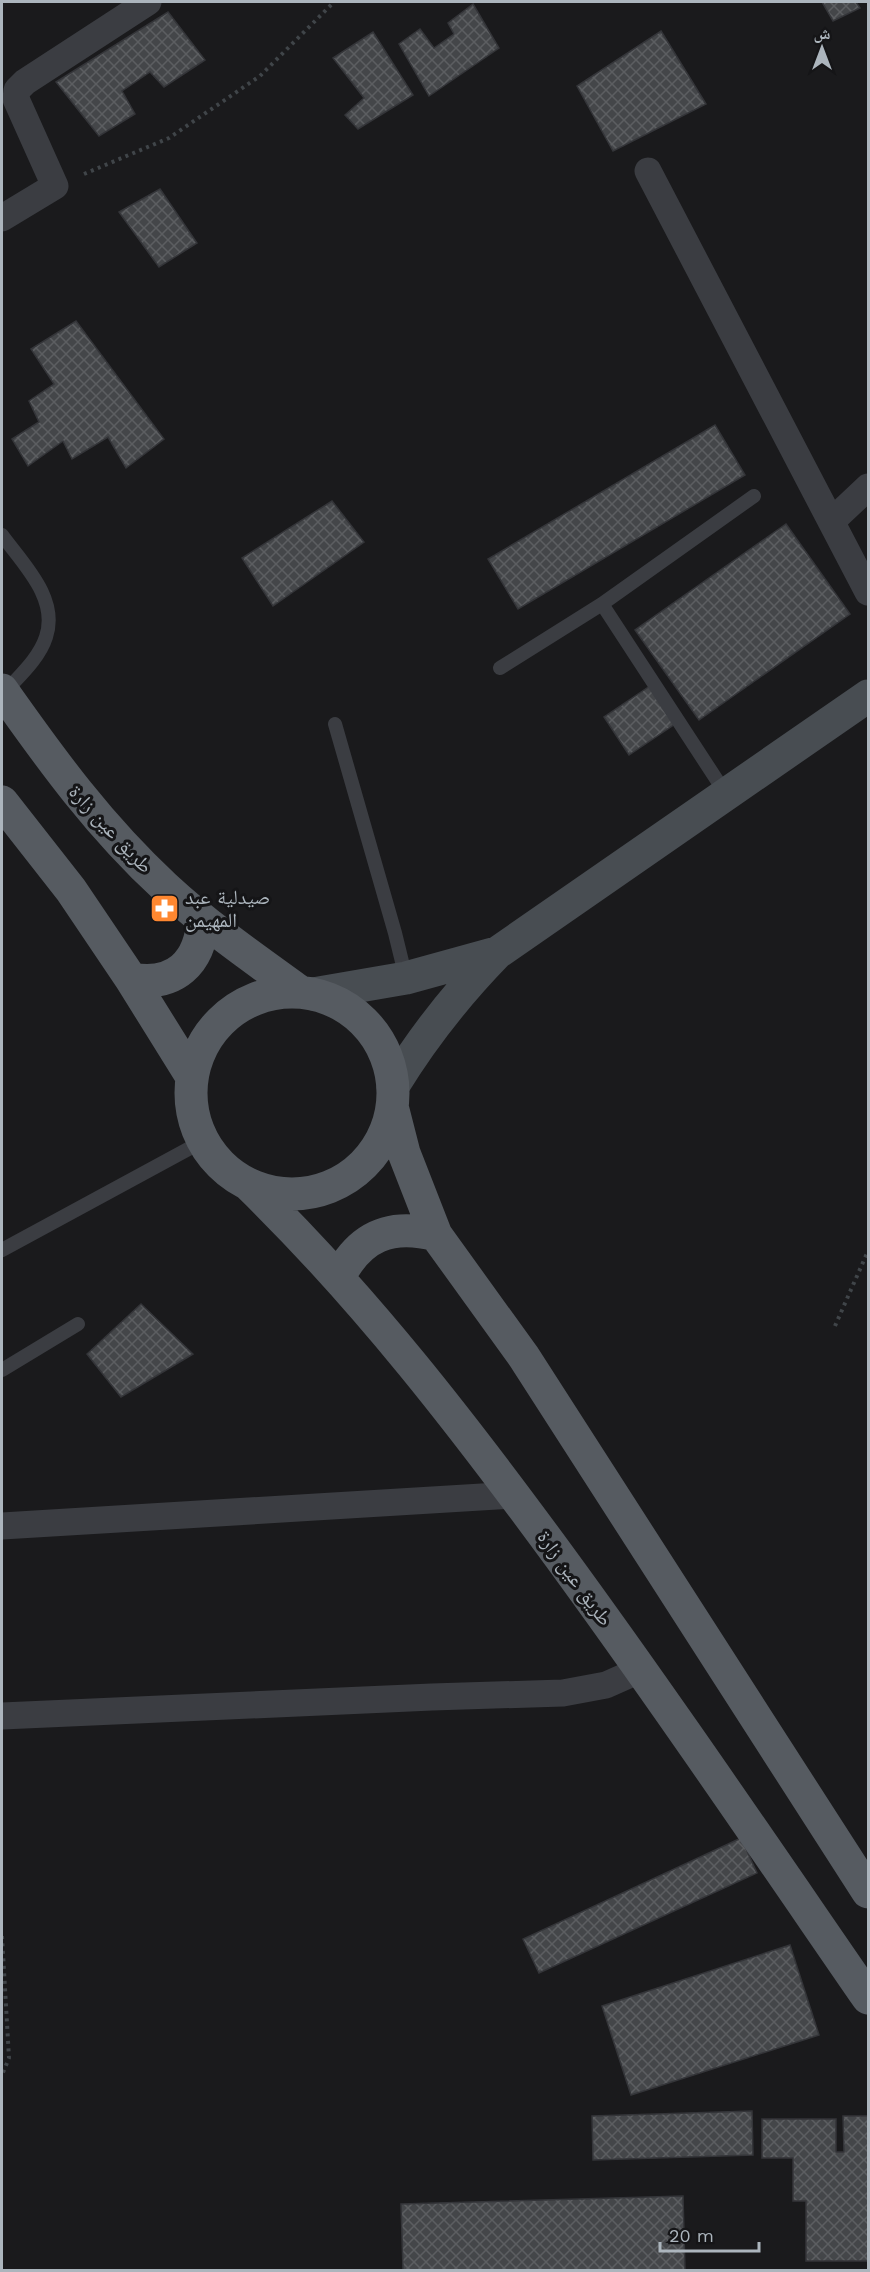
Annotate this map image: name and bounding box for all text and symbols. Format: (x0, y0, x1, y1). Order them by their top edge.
north arrow (792, 18, 852, 78)
text: ش (814, 24, 831, 43)
street label: طريق عين زارة (64, 780, 158, 878)
place label: صيدلية عبد المهيمن (185, 885, 270, 932)
pharmacy icon: صيدلية عبد المهيمن (148, 892, 180, 924)
street label: طريق عين زارة (532, 1526, 618, 1630)
scale bar (660, 2215, 759, 2253)
text: 20 m (669, 2225, 714, 2246)

